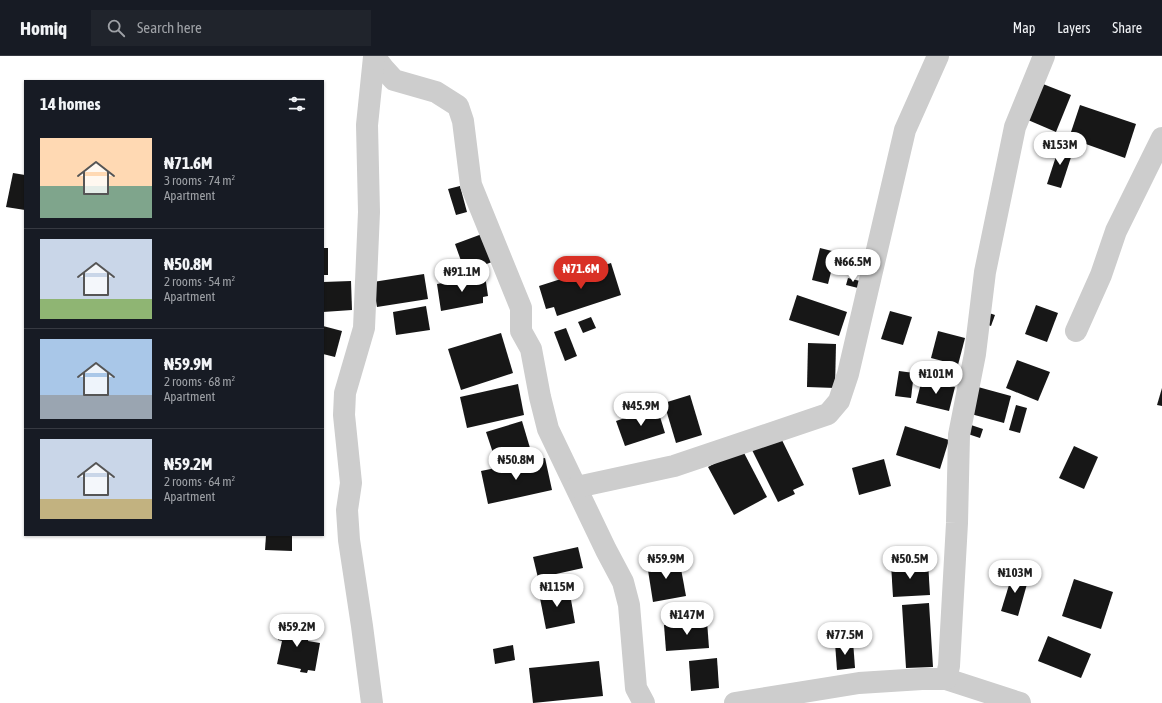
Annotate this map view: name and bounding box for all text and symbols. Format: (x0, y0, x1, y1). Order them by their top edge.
search box (91, 10, 371, 46)
text: Homiq (20, 17, 67, 39)
icon: search (105, 17, 127, 39)
text: Search here (137, 19, 202, 36)
text: Map (1013, 20, 1035, 36)
text: Layers (1057, 20, 1090, 36)
text: Share (1112, 20, 1142, 36)
icon: filters (286, 93, 308, 115)
text: 14 homes (40, 94, 101, 114)
pin: ₦153M (1032, 132, 1088, 166)
text: ₦153M (1043, 137, 1077, 152)
text: ₦71.6M (164, 153, 212, 173)
icon: home (72, 154, 120, 202)
text: 3 rooms · 74 m² (164, 173, 235, 188)
text: Apartment (164, 188, 215, 203)
pin: ₦66.5M (820, 249, 886, 283)
text: ₦50.8M (164, 254, 212, 274)
text: ₦66.5M (834, 254, 872, 269)
icon: home (72, 255, 120, 303)
pin: ₦71.6M (548, 256, 614, 290)
pin: ₦91.1M (429, 259, 495, 293)
text: ₦71.6M (562, 261, 600, 276)
text: ₦91.1M (443, 264, 481, 279)
text: 2 rooms · 54 m² (164, 274, 235, 289)
text: Apartment (164, 289, 215, 304)
text: ₦59.9M (164, 354, 212, 374)
icon: home (72, 355, 120, 403)
pin: ₦101M (908, 361, 964, 395)
text: ₦101M (919, 366, 953, 381)
text: 2 rooms · 68 m² (164, 374, 235, 389)
text: Apartment (164, 389, 215, 404)
pin: ₦45.9M (608, 393, 674, 427)
text: ₦45.9M (622, 398, 660, 413)
pin: ₦50.8M (483, 447, 549, 481)
text: ₦50.8M (497, 452, 535, 467)
text: ₦59.2M (164, 454, 212, 474)
icon: home (72, 455, 120, 503)
text: 2 rooms · 64 m² (164, 474, 235, 489)
text: Apartment (164, 489, 215, 504)
pin: ₦59.9M (633, 546, 699, 580)
pin: ₦50.5M (877, 546, 943, 580)
text: ₦59.9M (647, 551, 685, 566)
text: ₦50.5M (891, 551, 929, 566)
pin: ₦103M (987, 560, 1043, 594)
text: ₦103M (998, 565, 1032, 580)
pin: ₦115M (529, 574, 585, 608)
text: ₦115M (540, 579, 574, 594)
pin: ₦147M (659, 602, 715, 636)
text: ₦147M (670, 607, 704, 622)
pin: ₦59.2M (264, 614, 330, 648)
text: ₦59.2M (278, 619, 316, 634)
pin: ₦77.5M (812, 622, 878, 656)
text: ₦77.5M (826, 627, 864, 642)

